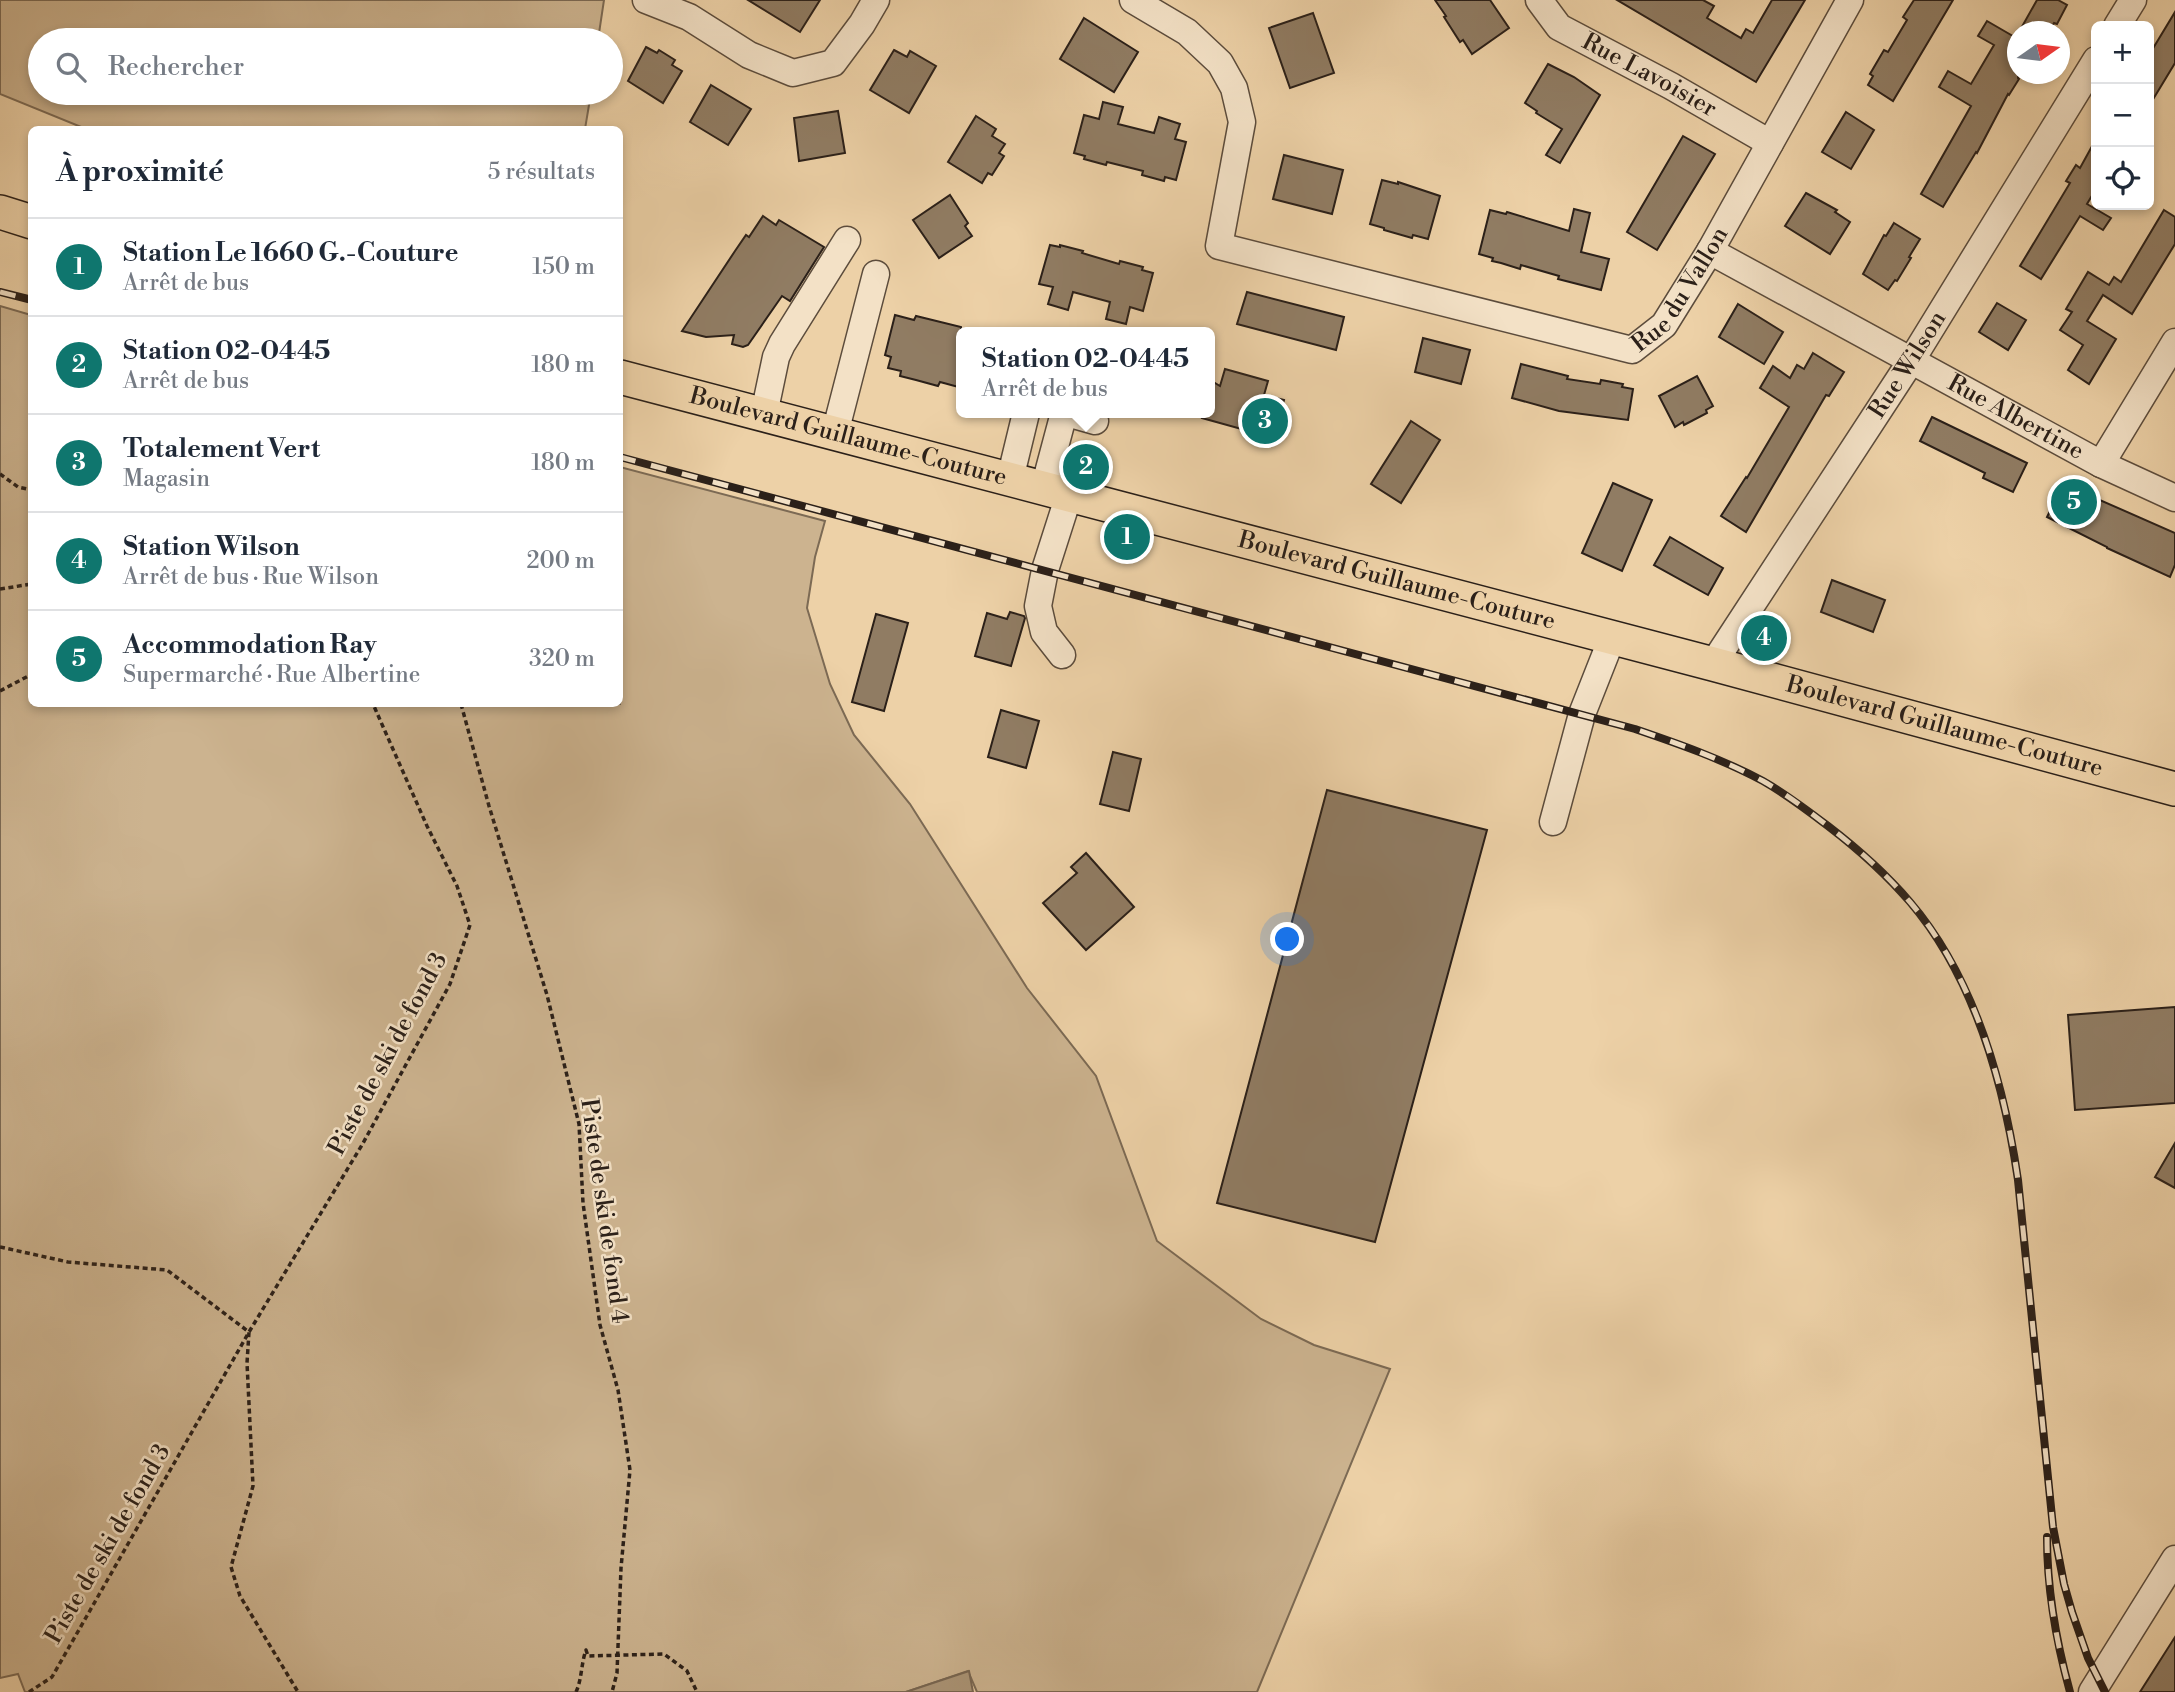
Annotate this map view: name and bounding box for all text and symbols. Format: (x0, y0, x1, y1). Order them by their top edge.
north arrow (2007, 21, 2070, 84)
map controls (2091, 21, 2154, 210)
button: + (2091, 21, 2154, 84)
street label: Rue Lavoisier (1577, 27, 1722, 124)
search box (28, 28, 623, 105)
icon: search (52, 48, 90, 86)
text: Rechercher (108, 51, 244, 83)
button: − (2091, 84, 2154, 147)
button: locate (2091, 147, 2154, 210)
text: À proximité (56, 153, 224, 191)
text: 5 résultats (488, 158, 595, 186)
street label: Rue du Vallon (1626, 222, 1735, 359)
text: Station Le 1660 G.-Couture (123, 237, 458, 269)
text: 1 (73, 253, 85, 281)
text: 150 m (532, 253, 595, 281)
text: Arrêt de bus (123, 269, 249, 297)
street label: Rue Wilson (1862, 306, 1953, 424)
popup (956, 327, 1215, 418)
text: Station 02-0445 (123, 335, 330, 367)
text: Station 02-0445 (982, 343, 1189, 375)
text: 2 (72, 351, 86, 379)
text: 180 m (531, 351, 595, 379)
text: Arrêt de bus (123, 367, 249, 395)
street label: Rue Albertine (1942, 368, 2089, 467)
text: Arrêt de bus (982, 375, 1108, 403)
street label: Boulevard Guillaume-Couture (685, 381, 1010, 493)
pin: 3 (1242, 395, 1288, 447)
text: Totalement Vert (123, 433, 320, 465)
pin: 2 (1063, 441, 1109, 493)
text: 3 (72, 449, 86, 477)
text: 180 m (531, 449, 595, 477)
text: Magasin (123, 465, 210, 493)
pin: 5 (2051, 476, 2097, 528)
pin: 1 (1104, 511, 1150, 563)
street label: Boulevard Guillaume-Couture (1234, 525, 1558, 637)
text: Station Wilson (123, 531, 300, 563)
text: 4 (71, 547, 87, 575)
text: 200 m (527, 547, 595, 575)
text: Arrêt de bus · Rue Wilson (123, 563, 379, 591)
pin: 4 (1741, 612, 1787, 664)
text: Accommodation Ray (123, 629, 376, 661)
text: 5 (72, 645, 86, 673)
text: 320 m (529, 645, 595, 673)
text: Supermarché · Rue Albertine (123, 661, 420, 689)
street label: Boulevard Guillaume-Couture (1782, 669, 2106, 784)
your location (1270, 922, 1304, 956)
street label: Piste de ski de fond 3 (322, 947, 454, 1161)
street label: Piste de ski de fond 4 (573, 1097, 635, 1325)
street label: Piste de ski de fond 3 (39, 1439, 177, 1649)

